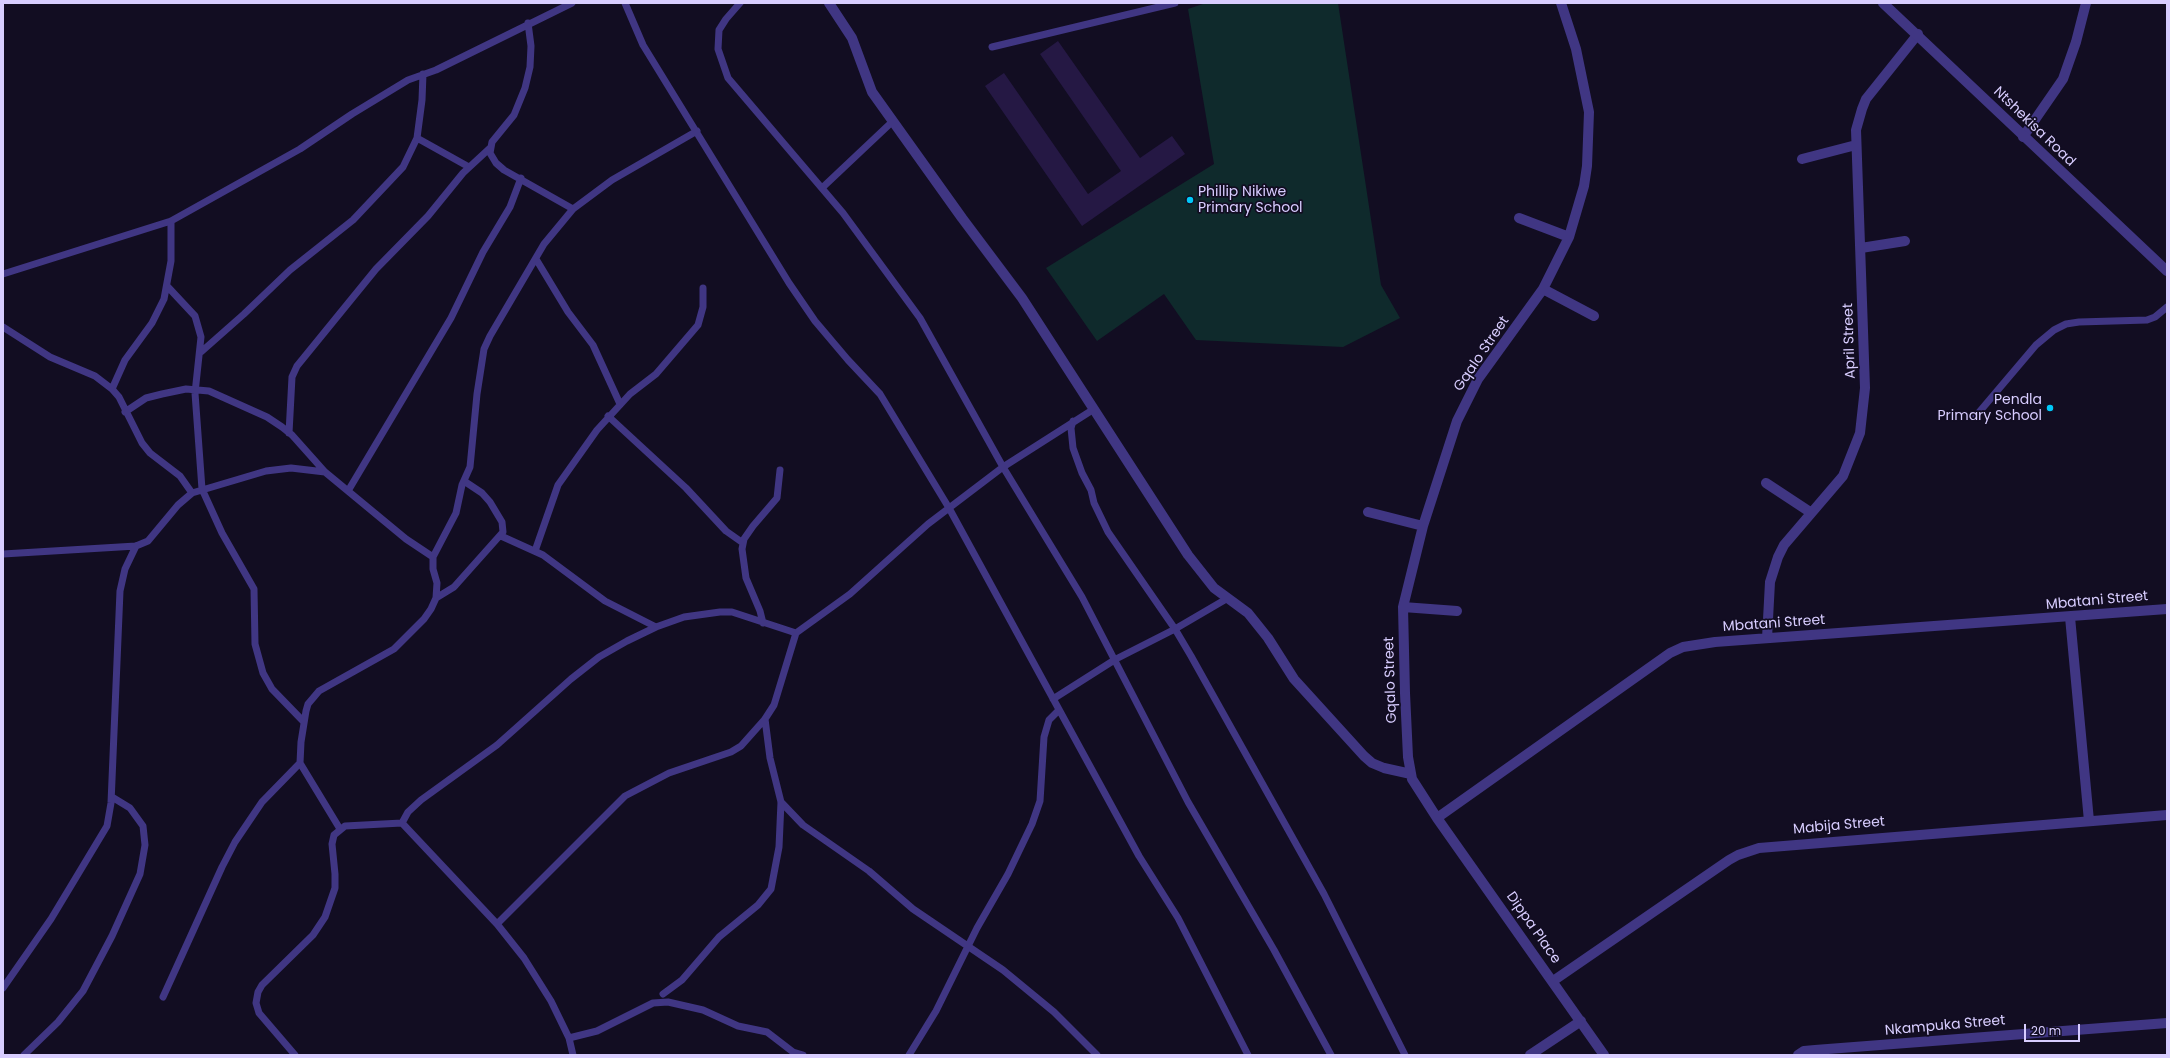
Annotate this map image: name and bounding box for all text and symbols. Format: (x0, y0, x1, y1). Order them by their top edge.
street label: Ntshekisa Road (1990, 84, 2078, 170)
place label: Phillip Nikiwe Primary School (1198, 184, 1303, 216)
marker: Phillip Nikiwe Primary School (1185, 195, 1195, 205)
street label: April Street (1840, 303, 1860, 379)
street label: Gqalo Street (1451, 313, 1513, 395)
place label: Pendla Primary School (1937, 392, 2042, 424)
marker: Pendla Primary School (2045, 403, 2055, 413)
street label: Mbatani Street (2045, 588, 2149, 614)
street label: Mbatani Street (1722, 612, 1826, 636)
street label: Gqalo Street (1381, 636, 1401, 724)
street label: Mabija Street (1792, 814, 1886, 838)
street label: Dippa Place (1502, 889, 1564, 967)
street label: Nkampuka Street (1884, 1012, 2006, 1040)
scale bar (2026, 1016, 2082, 1042)
text: 20 m (2031, 1022, 2061, 1039)

